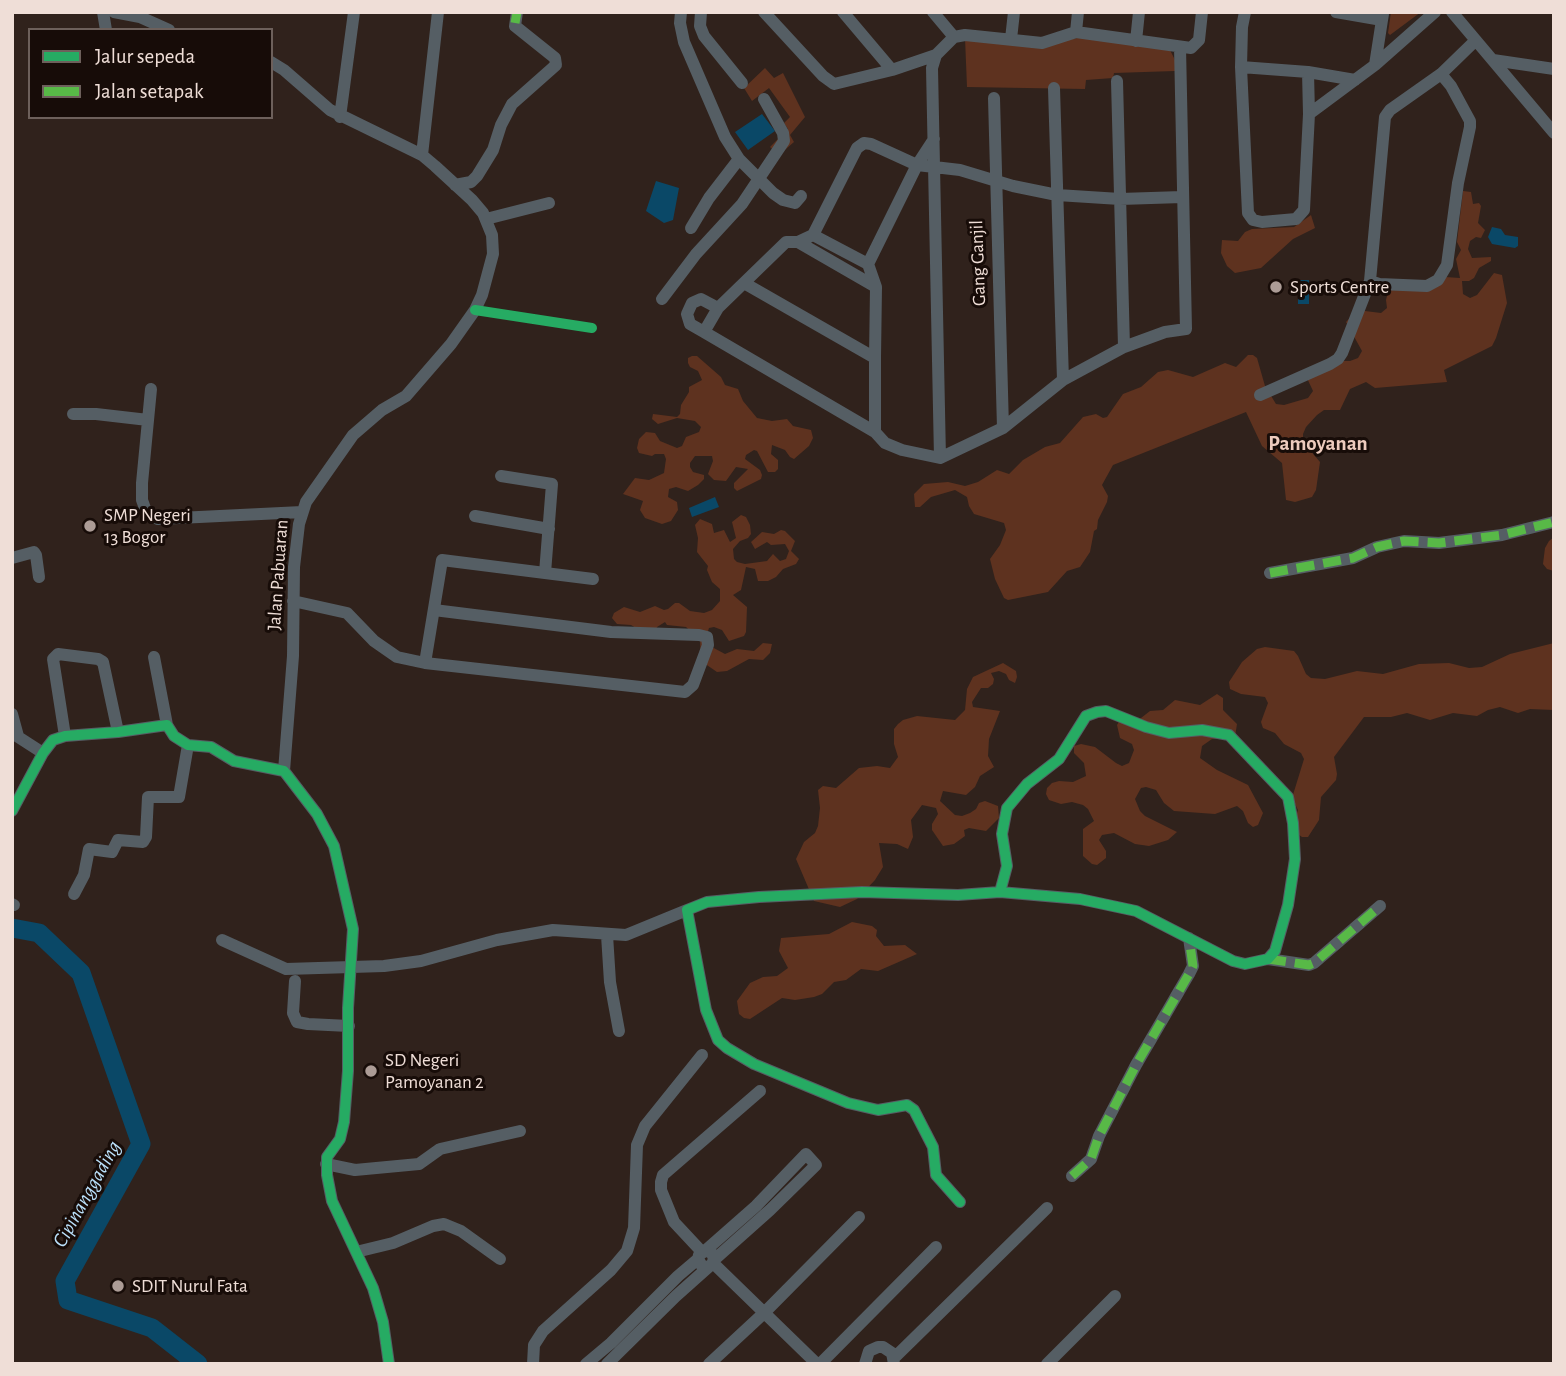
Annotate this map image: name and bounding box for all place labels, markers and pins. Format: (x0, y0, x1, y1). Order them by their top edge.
place label: Sports Centre (1290, 276, 1389, 298)
marker: Sports Centre (1268, 279, 1284, 295)
place label: SMP Negeri 13 Bogor (104, 504, 191, 548)
marker: SMP Negeri 13 Bogor (82, 518, 98, 534)
place label: SD Negeri Pamoyanan 2 (385, 1049, 484, 1093)
marker: SD Negeri Pamoyanan 2 (363, 1063, 379, 1079)
place label: SDIT Nurul Fata (132, 1275, 248, 1297)
marker: SDIT Nurul Fata (110, 1278, 126, 1294)

